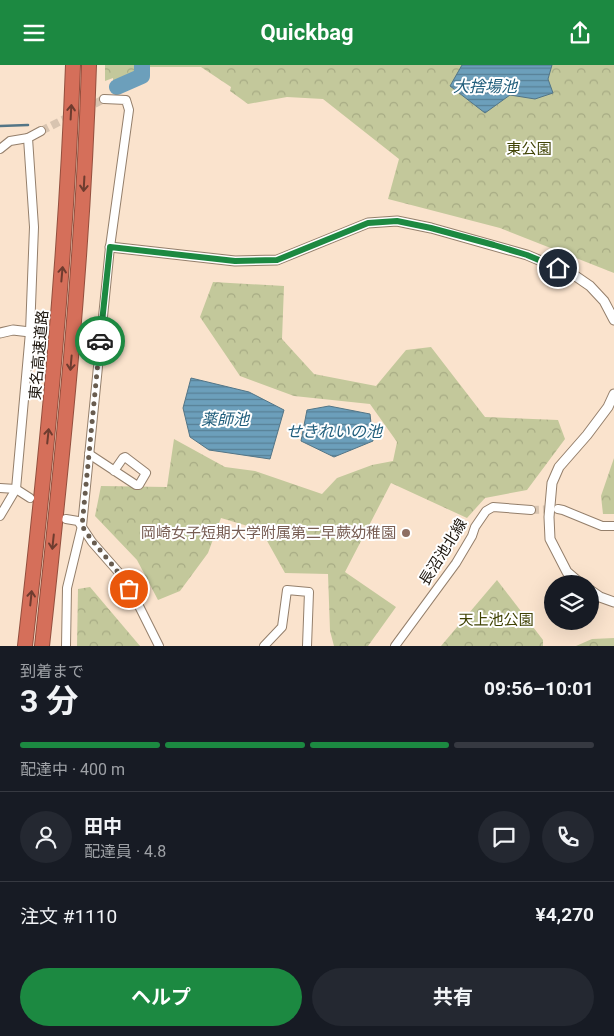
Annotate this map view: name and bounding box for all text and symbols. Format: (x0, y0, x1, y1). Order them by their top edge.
icon: menu (20, 19, 48, 47)
icon: share (566, 19, 594, 47)
text: Quickbag (260, 20, 354, 45)
water label: 大捨場池 (453, 77, 519, 96)
one-way arrow (66, 104, 76, 120)
park label: 東公園 (506, 140, 552, 158)
one-way arrow (80, 175, 89, 191)
pin (537, 247, 579, 289)
icon: home (544, 254, 572, 282)
one-way arrow (57, 266, 66, 282)
street label: 東名高速道路 (26, 309, 52, 401)
courier (75, 316, 125, 366)
icon: car (86, 327, 114, 355)
one-way arrow (66, 355, 75, 371)
water label: 薬師池 (201, 410, 251, 429)
water label: せきれいの池 (286, 422, 384, 441)
one-way arrow (43, 428, 52, 444)
street label: 長沼池北線 (415, 515, 471, 589)
place label: 岡崎女子短期大学附属第二早蕨幼稚園 (141, 524, 396, 542)
marker: 岡崎女子短期大学附属第二早蕨幼稚園 (400, 527, 412, 539)
one-way arrow (48, 534, 58, 550)
pin (108, 568, 150, 610)
icon: bag (115, 575, 143, 603)
map controls (544, 575, 599, 630)
button: layers (544, 575, 599, 630)
one-way arrow (26, 590, 35, 606)
park label: 天上池公園 (458, 611, 534, 629)
text: 到着まで (20, 662, 84, 681)
text: 09:56–10:01 (484, 677, 594, 700)
text: 3 分 (20, 682, 78, 720)
text: 配達中 · 400 m (20, 760, 125, 779)
button: person (20, 811, 72, 863)
button: chat (478, 811, 530, 863)
button: phone (542, 811, 594, 863)
text: 田中 (84, 815, 122, 838)
text: 配達員 · 4.8 (84, 842, 166, 861)
text: ¥4,270 (536, 903, 594, 926)
text: 注文 #1110 (20, 905, 117, 928)
button: ヘルプ (20, 968, 302, 1026)
button: 共有 (312, 968, 594, 1026)

